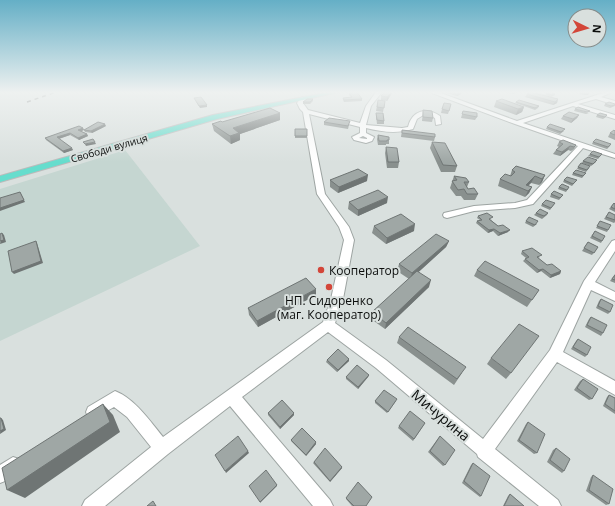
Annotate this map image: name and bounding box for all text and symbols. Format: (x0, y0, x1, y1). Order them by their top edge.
north arrow (567, 8, 607, 48)
text: N (590, 24, 605, 34)
street label: Свободи вулиця (69, 130, 149, 166)
place label: Кооператор (329, 262, 399, 279)
marker: Кооператор (316, 265, 326, 275)
marker: НП. Сидоренко (маг. Кооператор) (324, 282, 334, 292)
place label: НП. Сидоренко (маг. Кооператор) (277, 292, 382, 323)
street label: Мичурина (408, 385, 474, 445)

